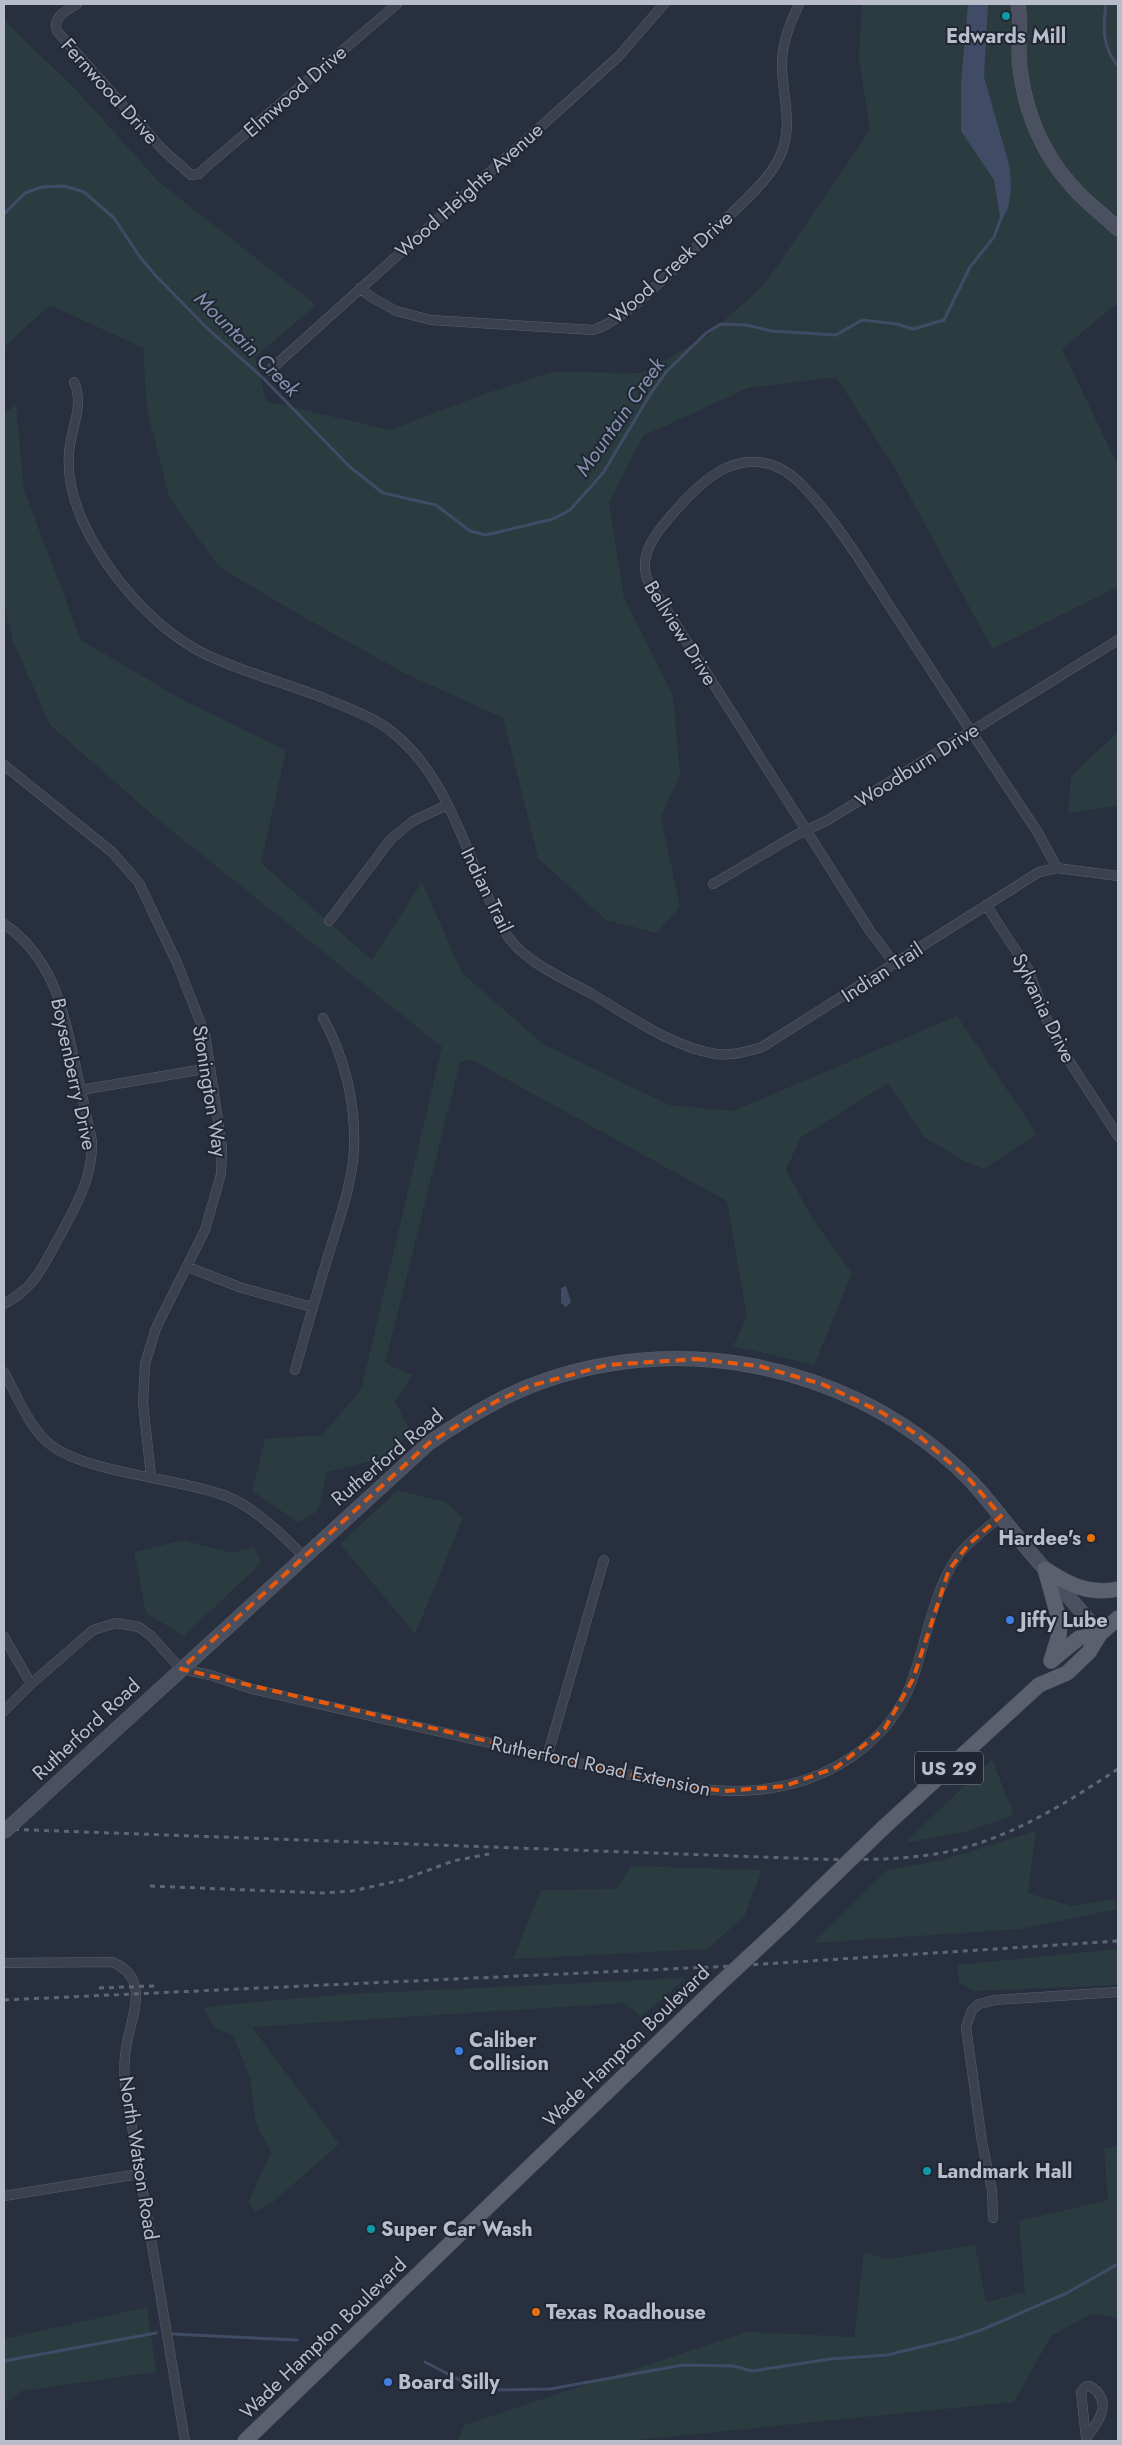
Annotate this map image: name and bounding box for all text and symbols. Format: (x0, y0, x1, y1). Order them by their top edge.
marker: Edwards Mill (1000, 10, 1012, 22)
place label: Edwards Mill (946, 22, 1066, 51)
street label: Fernwood Drive (54, 32, 165, 151)
street label: Elmwood Drive (237, 38, 353, 144)
street label: Wood Heights Avenue (389, 116, 550, 265)
street label: Wood Creek Drive (603, 204, 740, 331)
water label: Mountain Creek (187, 284, 307, 404)
water label: Mountain Creek (568, 351, 673, 482)
street label: Bellview Drive (637, 575, 724, 691)
street label: Woodburn Drive (850, 716, 985, 815)
street label: Indian Trail (453, 842, 520, 938)
street label: Indian Trail (836, 935, 929, 1010)
street label: Sylvania Drive (1005, 949, 1083, 1068)
street label: Boysenberry Drive (43, 995, 104, 1153)
street label: Stonington Way (185, 1023, 234, 1159)
street label: Rutherford Road (325, 1402, 450, 1513)
place label: Hardee's (998, 1524, 1081, 1553)
marker: Hardee's (1085, 1532, 1097, 1544)
place label: Jiffy Lube (1016, 1606, 1108, 1635)
marker: Jiffy Lube (1004, 1614, 1016, 1626)
street label: Rutherford Road (26, 1672, 147, 1787)
street label: Rutherford Road Extension (488, 1729, 713, 1804)
road number: US 29 (915, 1752, 983, 1785)
street label: Wade Hampton Boulevard (536, 1959, 716, 2134)
place label: Caliber Collision (469, 2026, 549, 2078)
marker: Caliber Collision (453, 2045, 465, 2057)
street label: North Watson Road (111, 2074, 166, 2242)
place label: Landmark Hall (937, 2157, 1072, 2186)
marker: Landmark Hall (921, 2165, 933, 2177)
place label: Super Car Wash (381, 2215, 533, 2244)
marker: Super Car Wash (365, 2223, 377, 2235)
street label: Wade Hampton Boulevard (233, 2251, 413, 2426)
place label: Texas Roadhouse (546, 2298, 706, 2327)
marker: Texas Roadhouse (530, 2306, 542, 2318)
place label: Board Silly (398, 2368, 500, 2397)
marker: Board Silly (382, 2376, 394, 2388)

